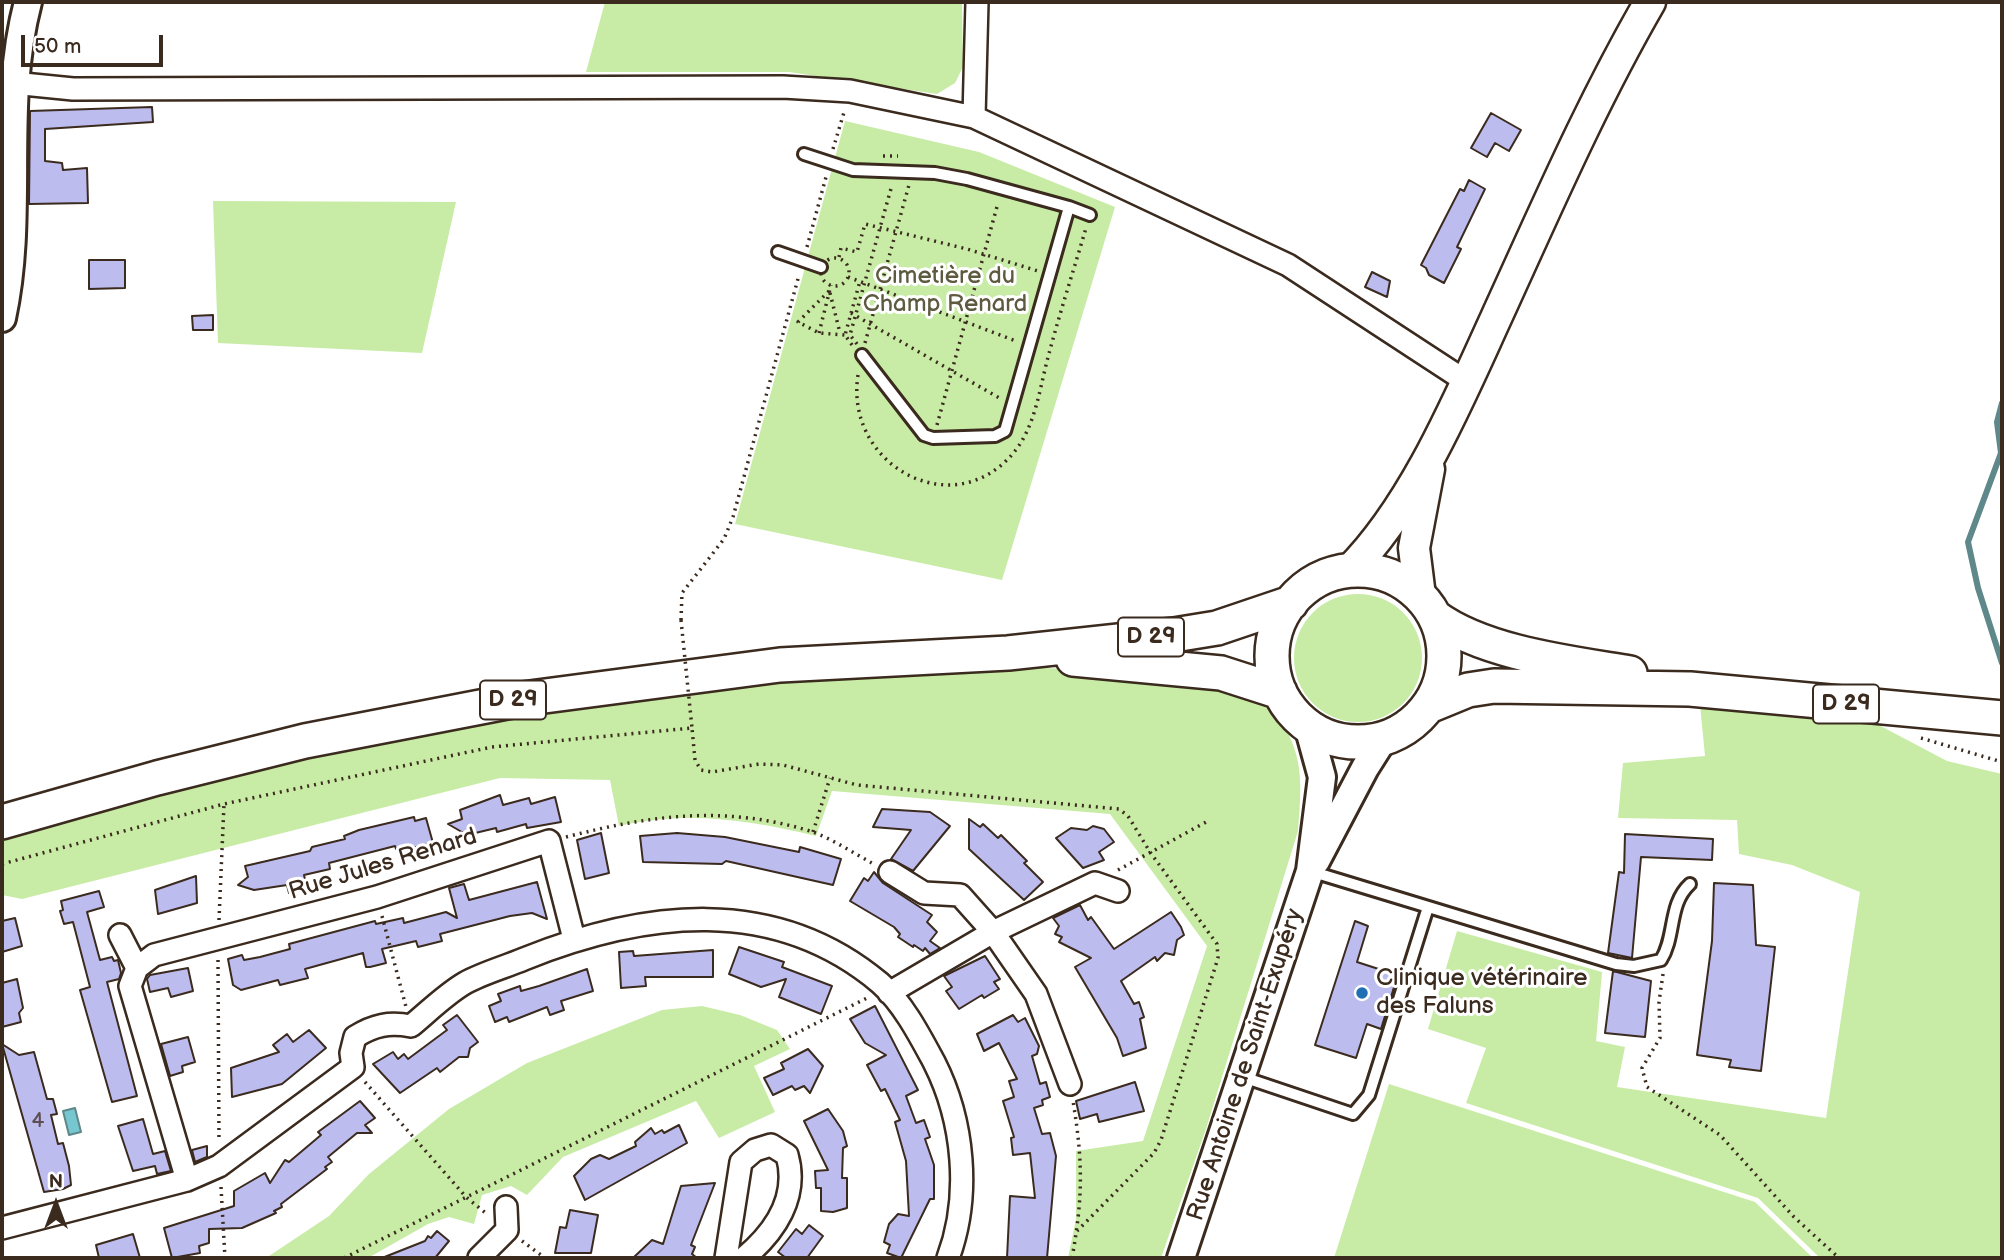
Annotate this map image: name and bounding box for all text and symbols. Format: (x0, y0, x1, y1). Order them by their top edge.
scale bar (24, 21, 166, 65)
text: 50 m (34, 34, 81, 59)
park label: Cimetière du Champ Renard (863, 263, 1027, 319)
road number: D 29 (1118, 618, 1184, 656)
road number: D 29 (480, 680, 546, 720)
road number: D 29 (1813, 684, 1879, 724)
street label: Rue Jules Renard (285, 823, 481, 907)
street label: Rue Antoine de Saint-Exupéry (1182, 905, 1310, 1225)
place label: Clinique vétérinaire des Faluns (1376, 965, 1588, 1021)
marker: Clinique vétérinaire des Faluns (1354, 985, 1370, 1001)
house number: 4 (32, 1109, 44, 1135)
north arrow (21, 1169, 91, 1239)
text: N (49, 1171, 63, 1194)

